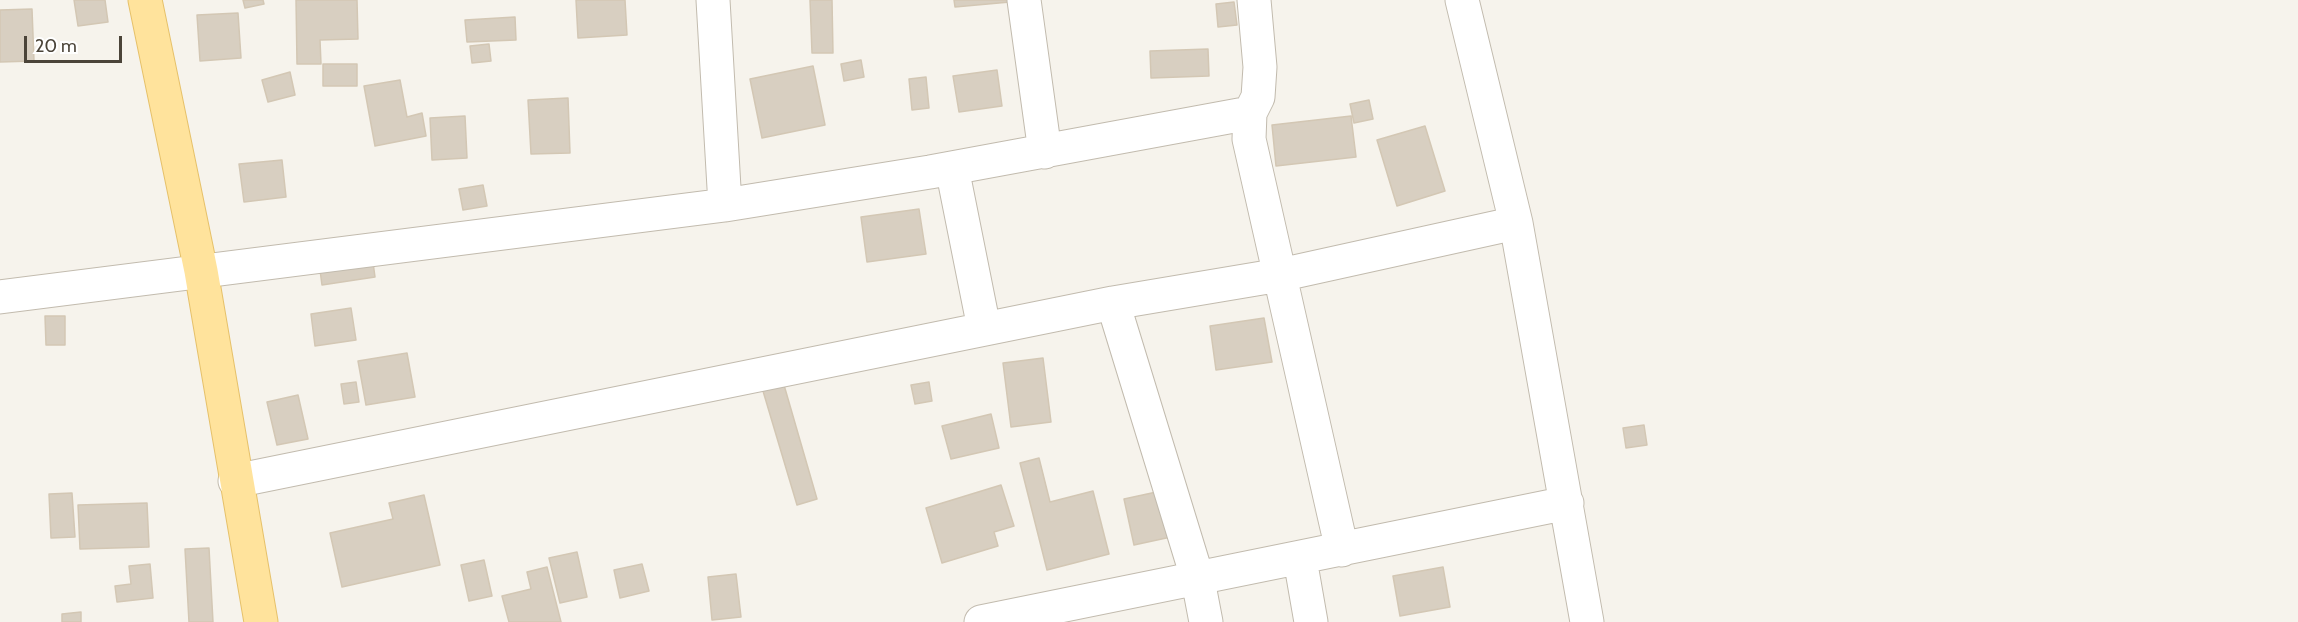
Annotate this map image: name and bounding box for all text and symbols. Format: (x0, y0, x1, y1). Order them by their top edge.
scale bar (27, 24, 124, 62)
text: 20 m (35, 35, 77, 57)

